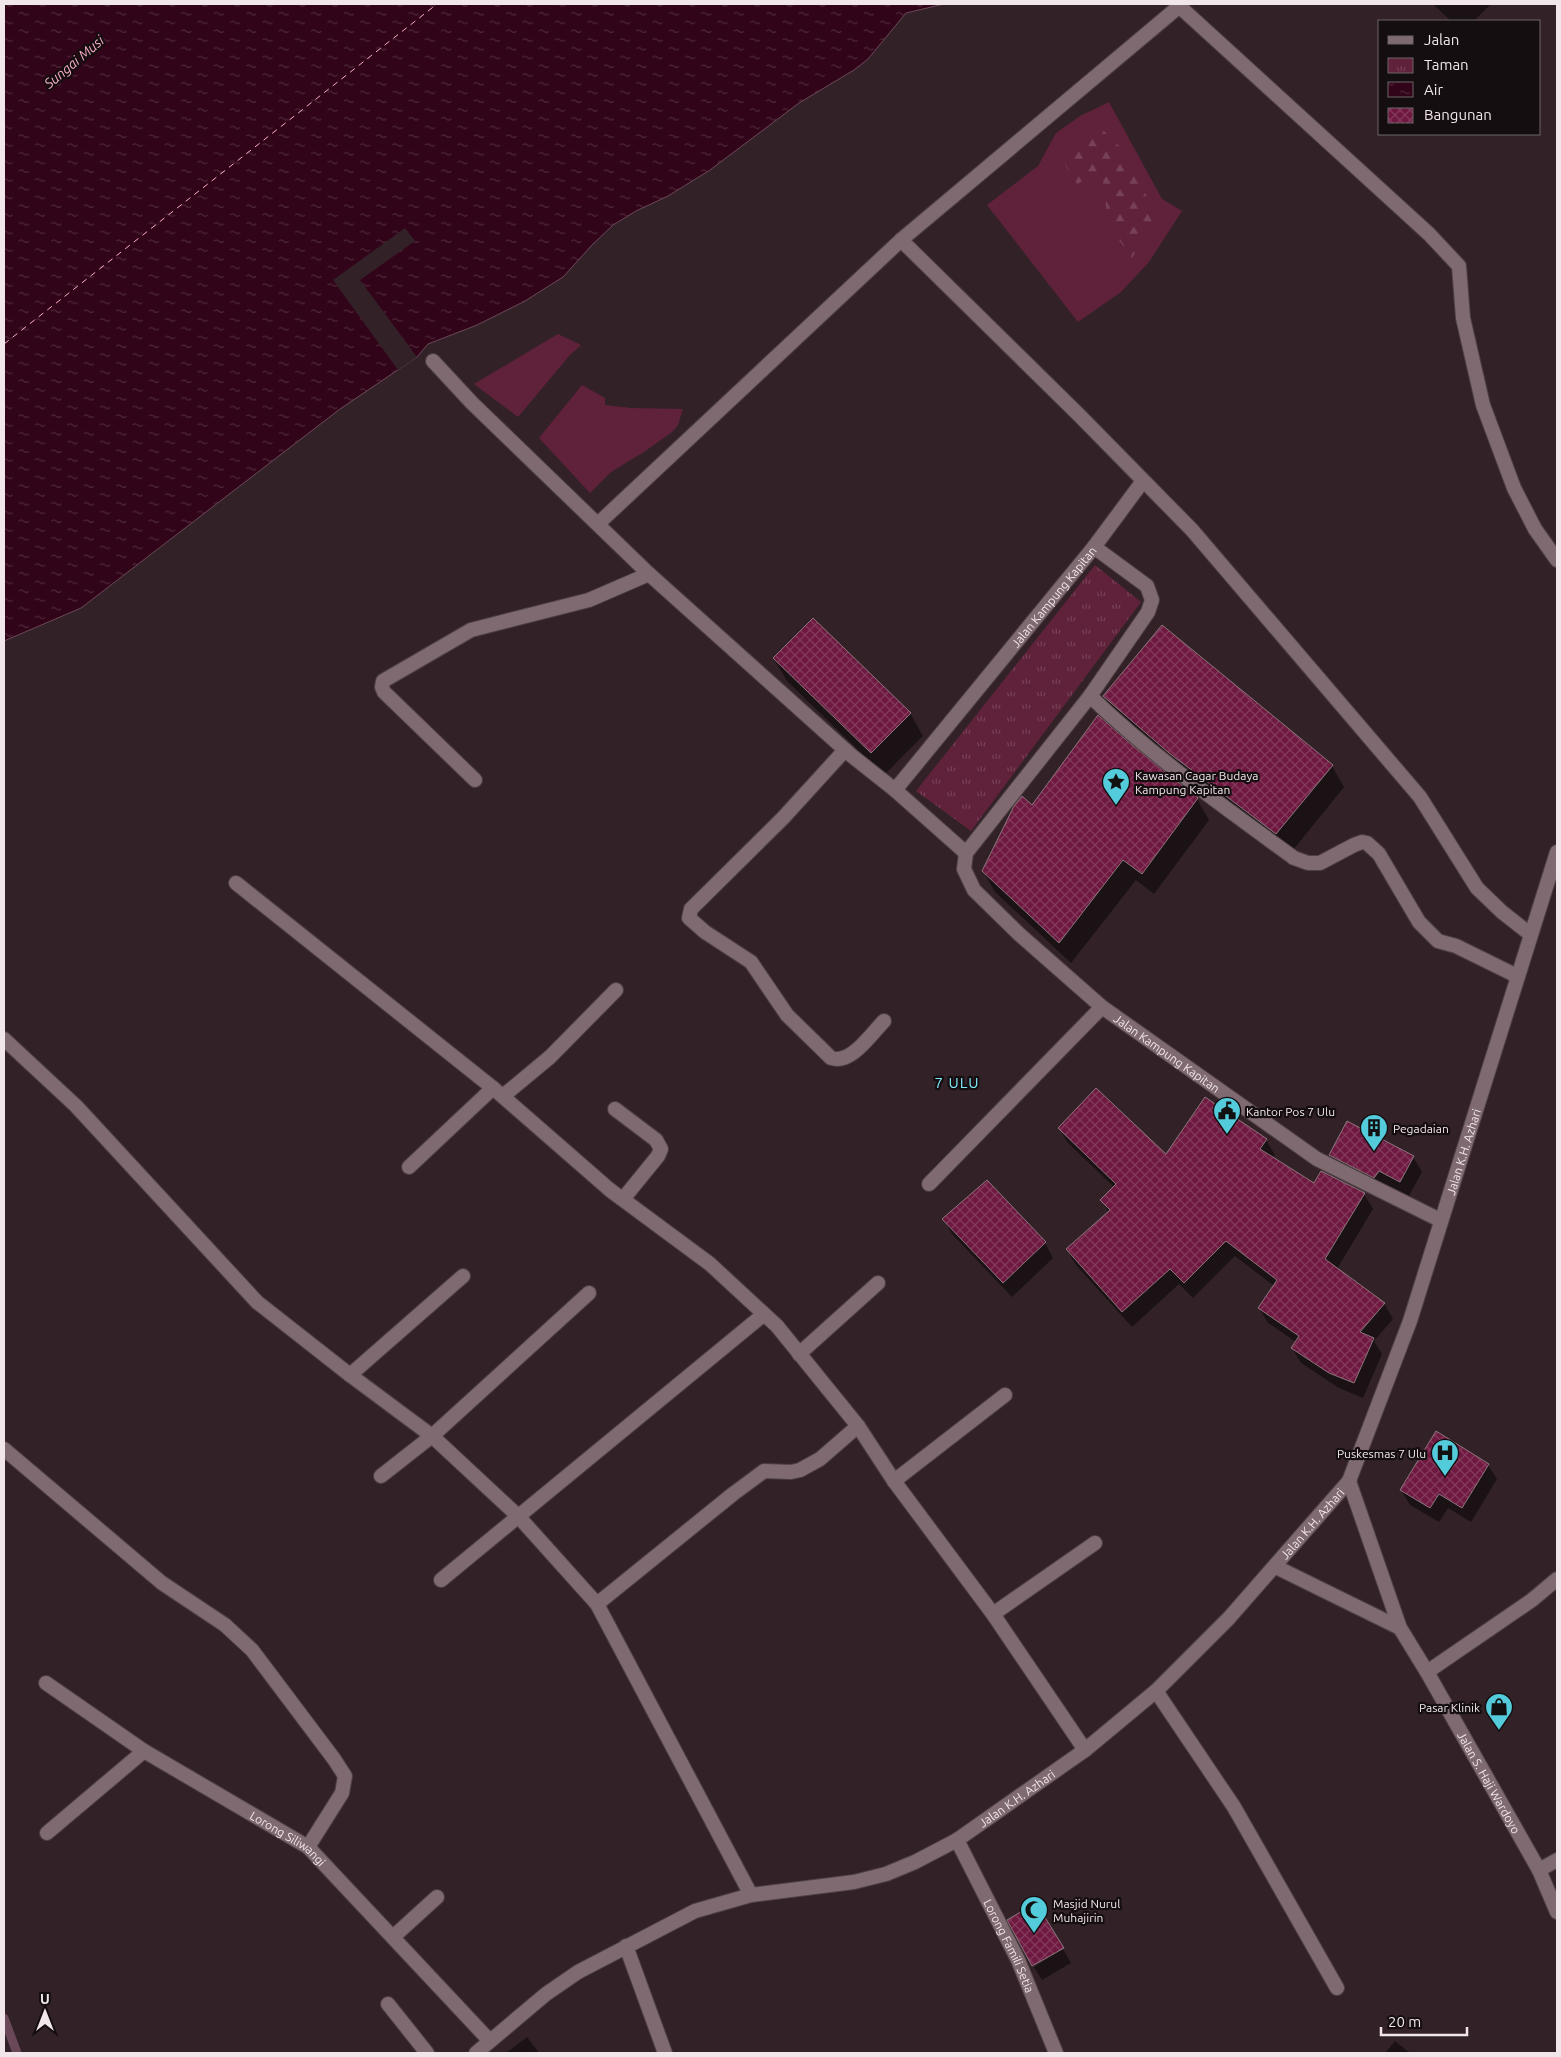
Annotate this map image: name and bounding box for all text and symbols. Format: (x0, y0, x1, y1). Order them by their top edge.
legend (1378, 20, 1541, 135)
text: Jalan (1424, 31, 1459, 48)
water label: Sungai Musi (40, 32, 108, 92)
text: Taman (1424, 56, 1469, 73)
text: Air (1424, 81, 1443, 98)
text: Bangunan (1424, 106, 1492, 123)
street label: Jalan Kampung Kapitan (1008, 544, 1098, 650)
place icon: Kawasan Cagar Budaya Kampung Kapitan (1101, 767, 1131, 806)
place label: Kawasan Cagar Budaya Kampung Kapitan (1135, 769, 1258, 796)
street label: Jalan Kampung Kapitan (1112, 1011, 1222, 1095)
district label: 7 ULU (935, 1074, 979, 1091)
public building icon: Kantor Pos 7 Ulu (1212, 1096, 1242, 1135)
place label: Kantor Pos 7 Ulu (1246, 1105, 1335, 1118)
street label: Jalan K.H. Azhari (1443, 1107, 1483, 1196)
building icon: Pegadaian (1359, 1113, 1389, 1152)
place label: Pegadaian (1393, 1122, 1449, 1135)
hospital icon: Puskesmas 7 Ulu (1430, 1438, 1460, 1477)
place label: Puskesmas 7 Ulu (1337, 1447, 1426, 1460)
street label: Jalan K.H. Azhari (1277, 1485, 1346, 1561)
shop icon: Pasar Klinik (1484, 1692, 1514, 1731)
place label: Pasar Klinik (1419, 1701, 1480, 1714)
street label: Jalan S. Haji Wardoyo (1456, 1729, 1523, 1835)
street label: Jalan K.H. Azhari (976, 1767, 1057, 1829)
street label: Lorong Siliwangi (248, 1808, 329, 1868)
mosque icon: Masjid Nurul Muhajirin (1019, 1895, 1049, 1934)
street label: Lorong Famili Setia (982, 1897, 1037, 1994)
place label: Masjid Nurul Muhajirin (1053, 1897, 1120, 1924)
north arrow (20, 1987, 70, 2037)
text: U (40, 1991, 50, 2007)
scale bar (1381, 2004, 1467, 2036)
text: 20 m (1388, 2013, 1421, 2030)

